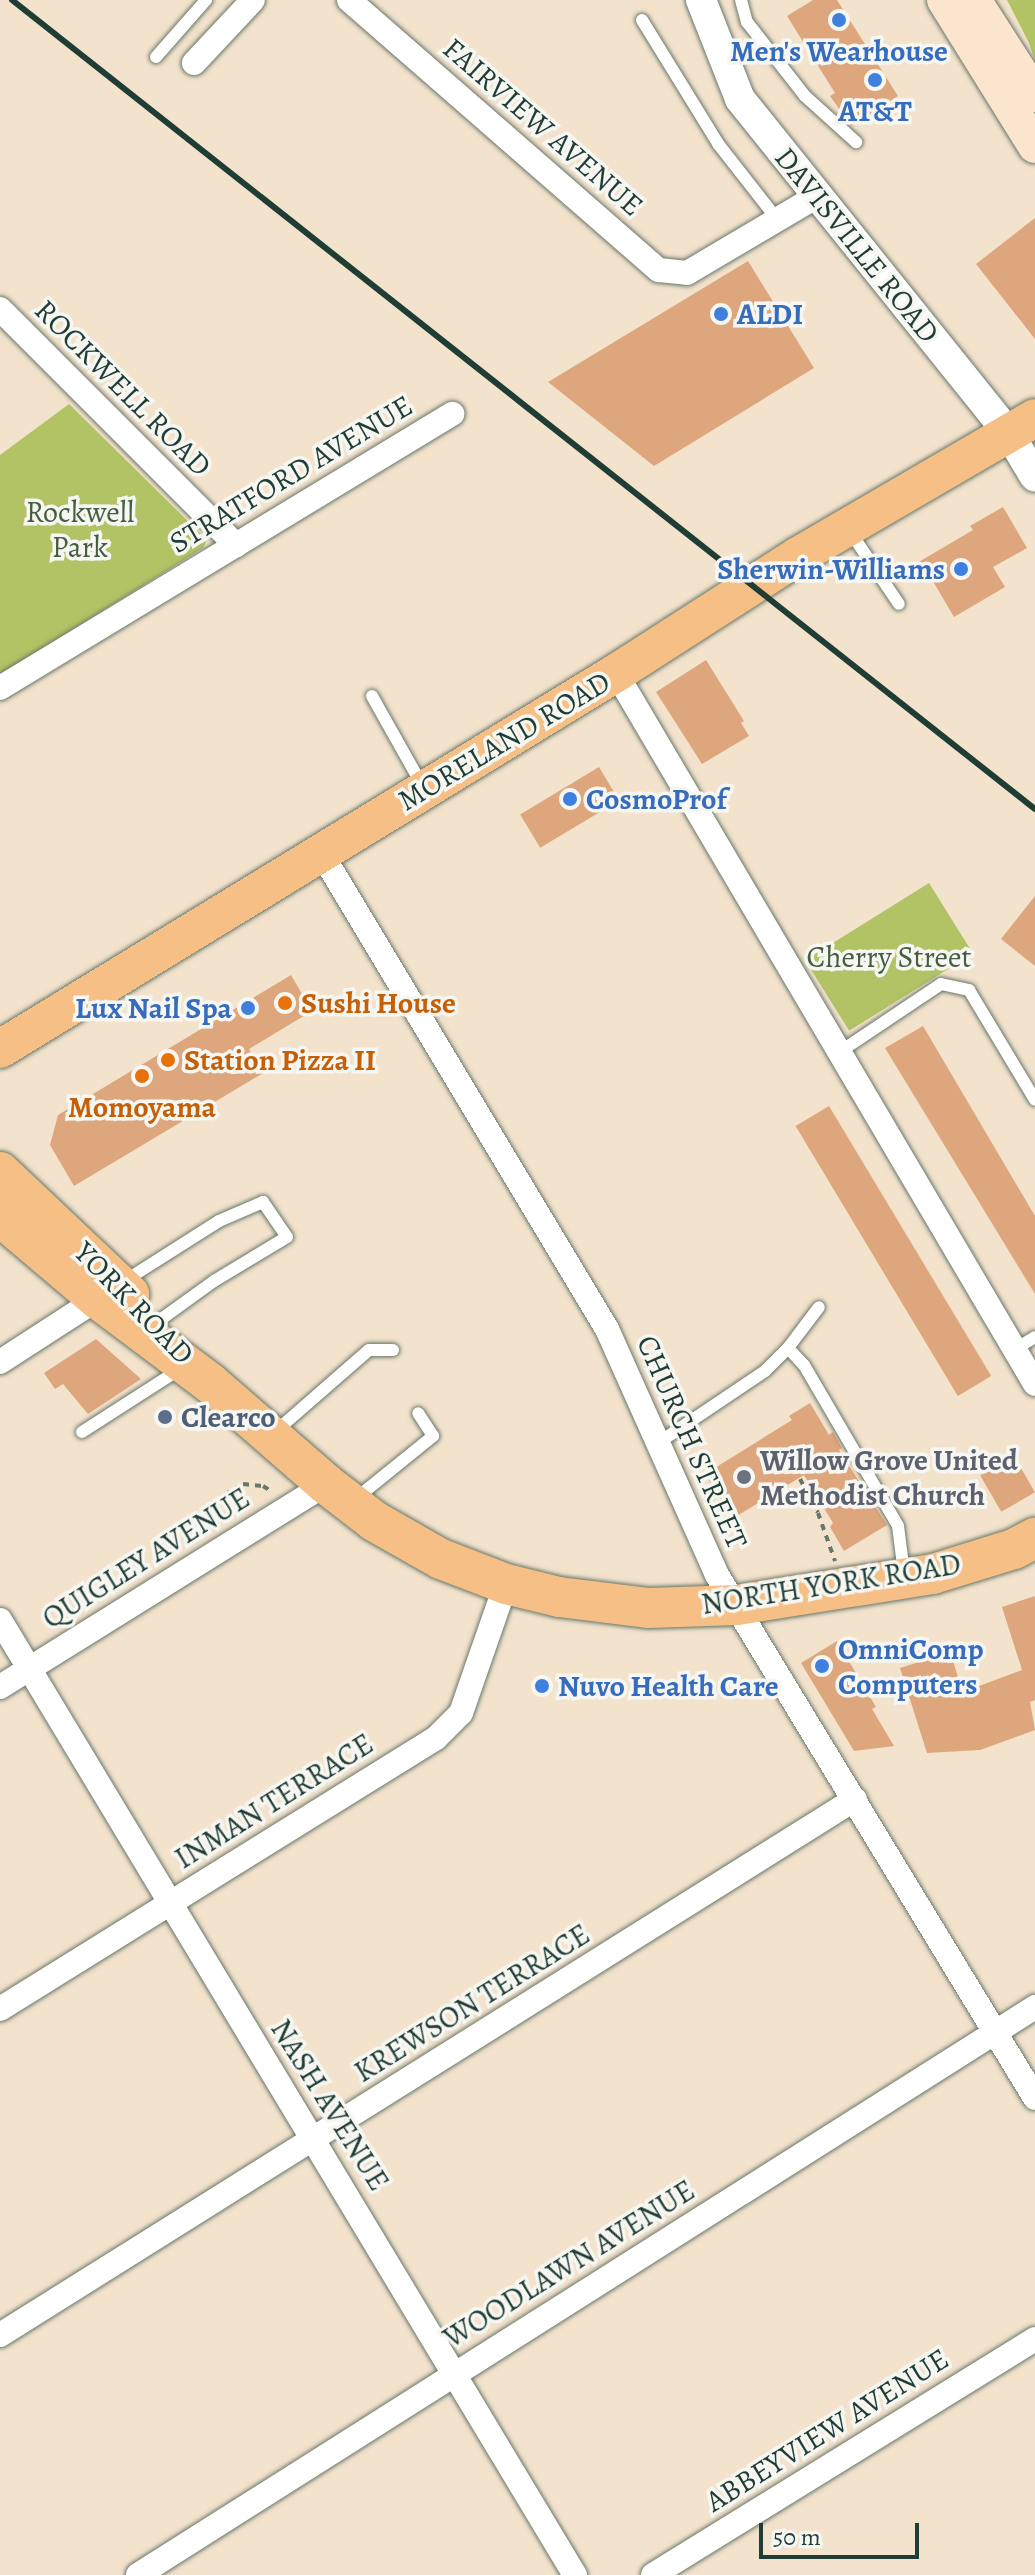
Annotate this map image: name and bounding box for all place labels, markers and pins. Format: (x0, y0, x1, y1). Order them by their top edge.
marker: Men's Wearhouse (830, 11, 848, 29)
place label: Men's Wearhouse (730, 33, 948, 69)
marker: AT&T (866, 71, 884, 89)
place label: AT&T (838, 93, 912, 129)
place label: ALDI (737, 296, 803, 332)
marker: ALDI (712, 305, 730, 323)
place label: Sherwin-Williams (717, 551, 945, 587)
marker: Sherwin-Williams (952, 560, 970, 578)
place label: CosmoProf (586, 781, 727, 817)
marker: CosmoProf (561, 790, 579, 808)
place label: Sushi House (301, 985, 456, 1021)
place label: Lux Nail Spa (75, 990, 232, 1026)
marker: Sushi House (276, 994, 294, 1012)
marker: Lux Nail Spa (239, 999, 257, 1017)
place label: Station Pizza II (184, 1042, 376, 1078)
marker: Station Pizza II (159, 1051, 177, 1069)
marker: Momoyama (133, 1067, 151, 1085)
place label: Momoyama (68, 1089, 216, 1125)
place label: Clearco (181, 1399, 276, 1435)
marker: Clearco (156, 1408, 174, 1426)
place label: Willow Grove United Methodist Church (760, 1442, 1018, 1512)
marker: Willow Grove United Methodist Church (735, 1468, 753, 1486)
place label: OmniComp Computers (838, 1631, 984, 1702)
marker: OmniComp Computers (813, 1657, 831, 1675)
place label: Nuvo Health Care (558, 1668, 779, 1704)
marker: Nuvo Health Care (533, 1677, 551, 1695)

